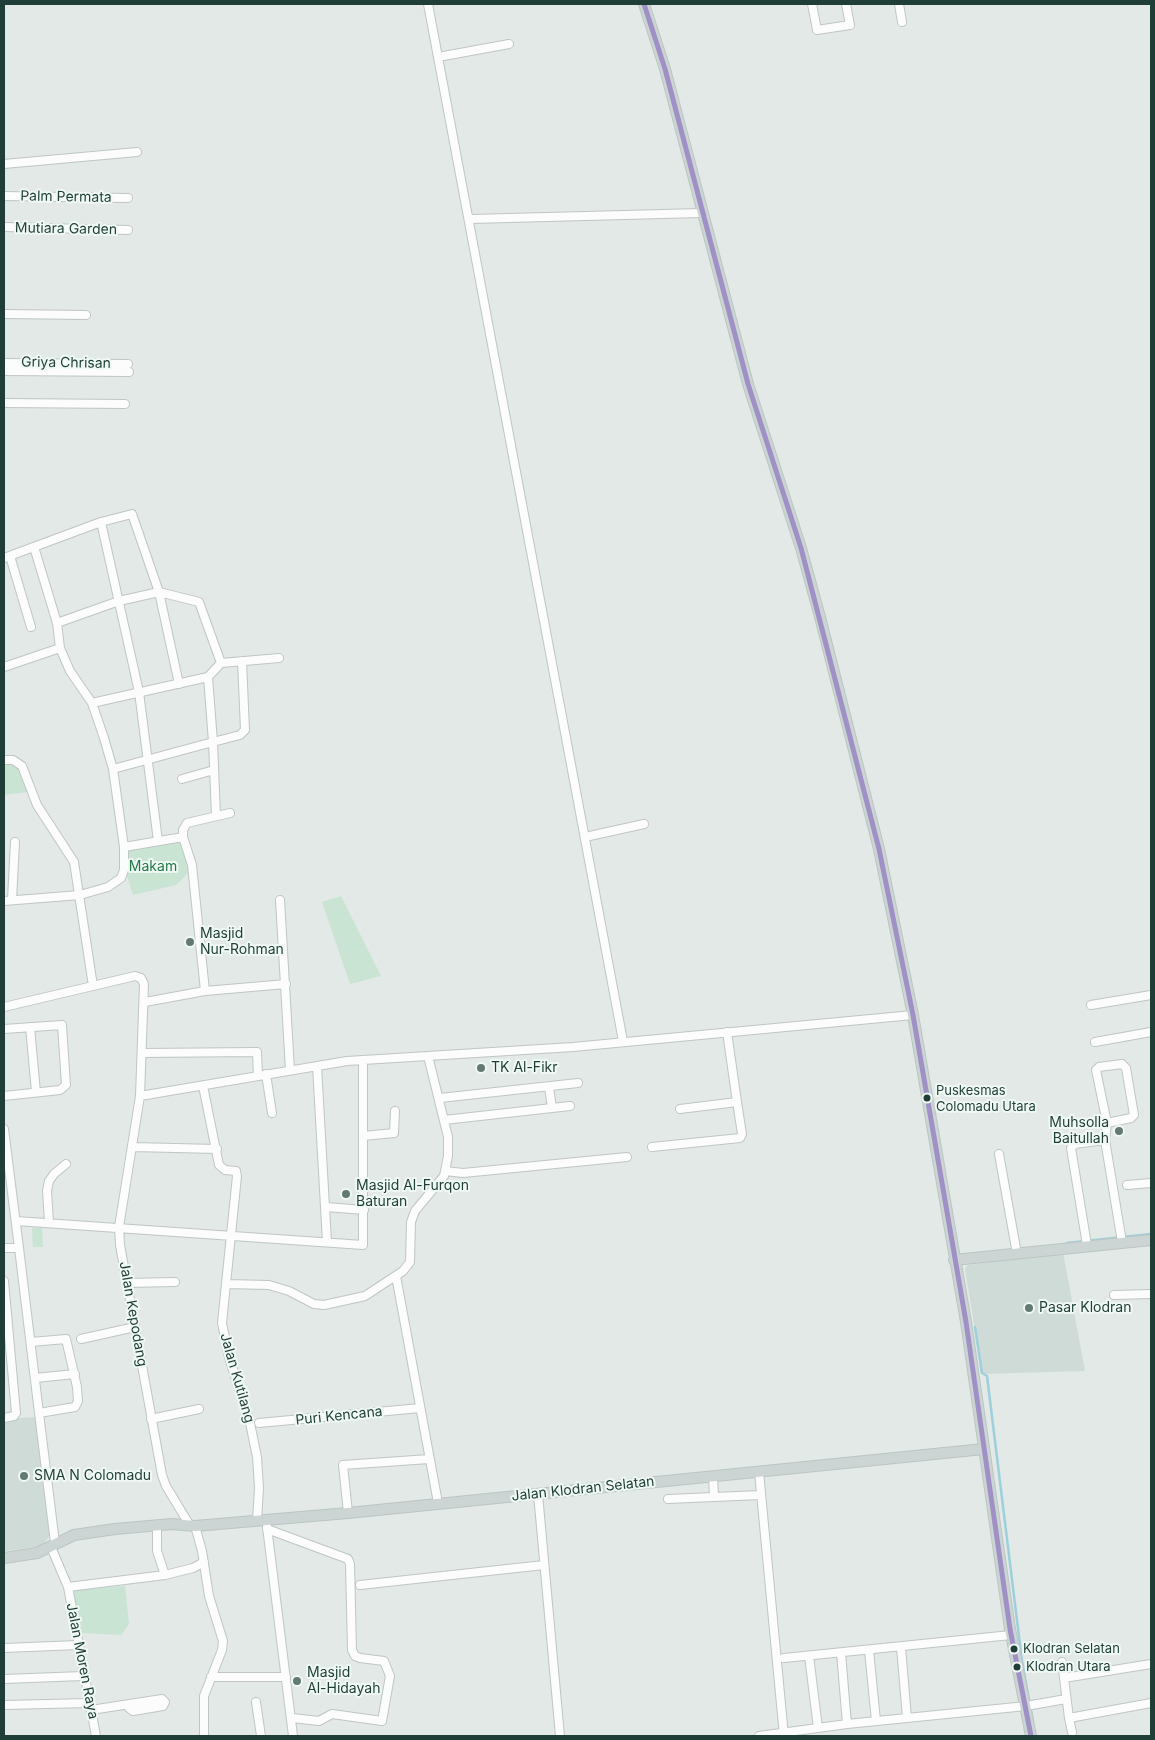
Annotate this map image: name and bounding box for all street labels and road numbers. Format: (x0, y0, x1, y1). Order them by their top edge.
street label: Palm Permata (20, 188, 112, 206)
street label: Mutiara Garden (15, 220, 117, 238)
street label: Griya Chrisan (21, 354, 111, 372)
street label: Jalan Kepodang (115, 1260, 151, 1368)
street label: Jalan Kutilang (216, 1331, 258, 1425)
street label: Puri Kencana (295, 1403, 383, 1429)
street label: Jalan Klodran Selatan (511, 1473, 655, 1505)
street label: Jalan Moren Raya (62, 1601, 102, 1721)

